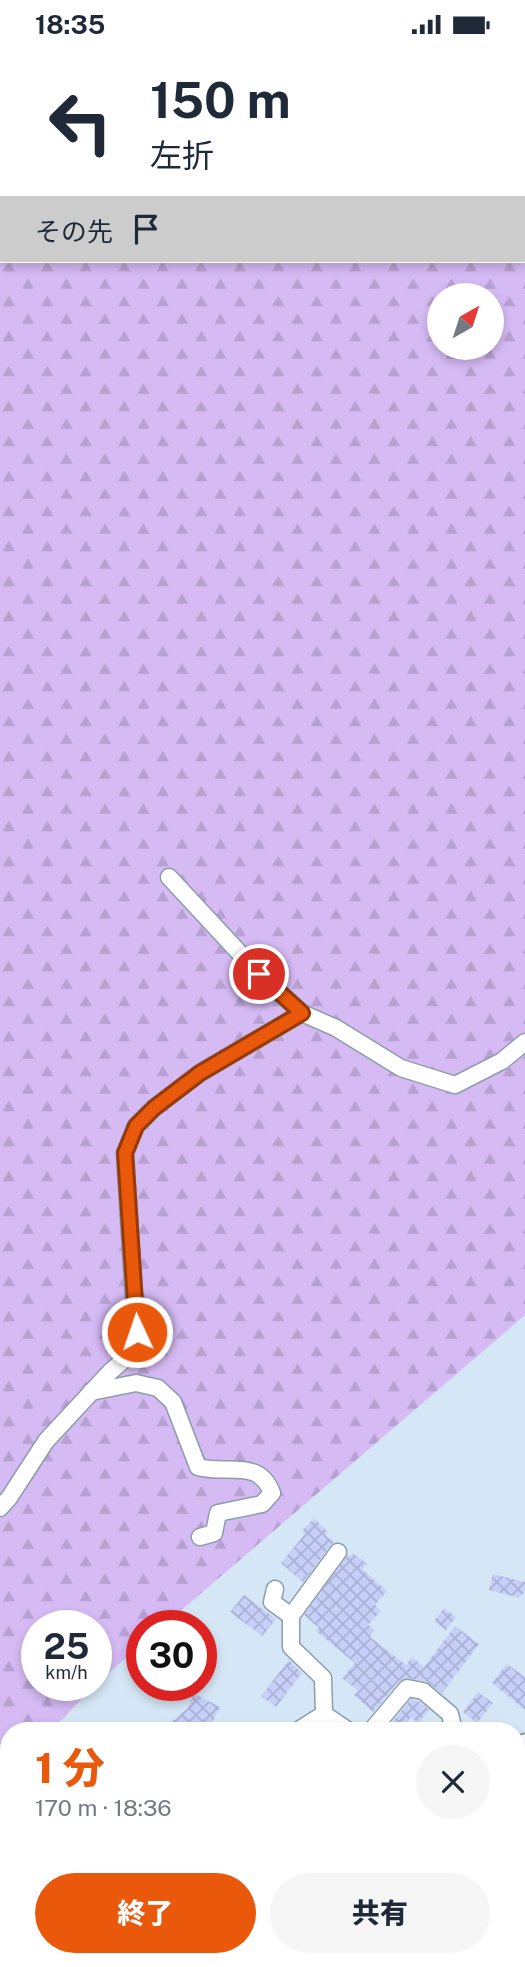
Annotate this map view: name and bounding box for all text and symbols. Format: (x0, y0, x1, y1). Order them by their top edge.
text: 18:35 (35, 9, 105, 40)
text: 150 m (150, 71, 291, 129)
icon: left (35, 77, 126, 168)
text: 左折 (150, 137, 214, 174)
icon: arrive (127, 210, 165, 248)
text: その先 (35, 216, 113, 247)
north arrow (427, 283, 504, 361)
map controls (427, 283, 504, 360)
pin (229, 944, 289, 1004)
icon: arrive (240, 955, 278, 993)
position arrow (100, 1295, 174, 1369)
speed limit sign: 30 (126, 1610, 217, 1701)
text: 25 (44, 1626, 89, 1667)
text: km/h (45, 1662, 88, 1683)
text: 1 分 (35, 1743, 105, 1792)
button: close (416, 1745, 490, 1819)
text: 170 m · 18:36 (35, 1794, 172, 1821)
button: 終了 (35, 1873, 256, 1953)
button: 共有 (270, 1873, 490, 1953)

